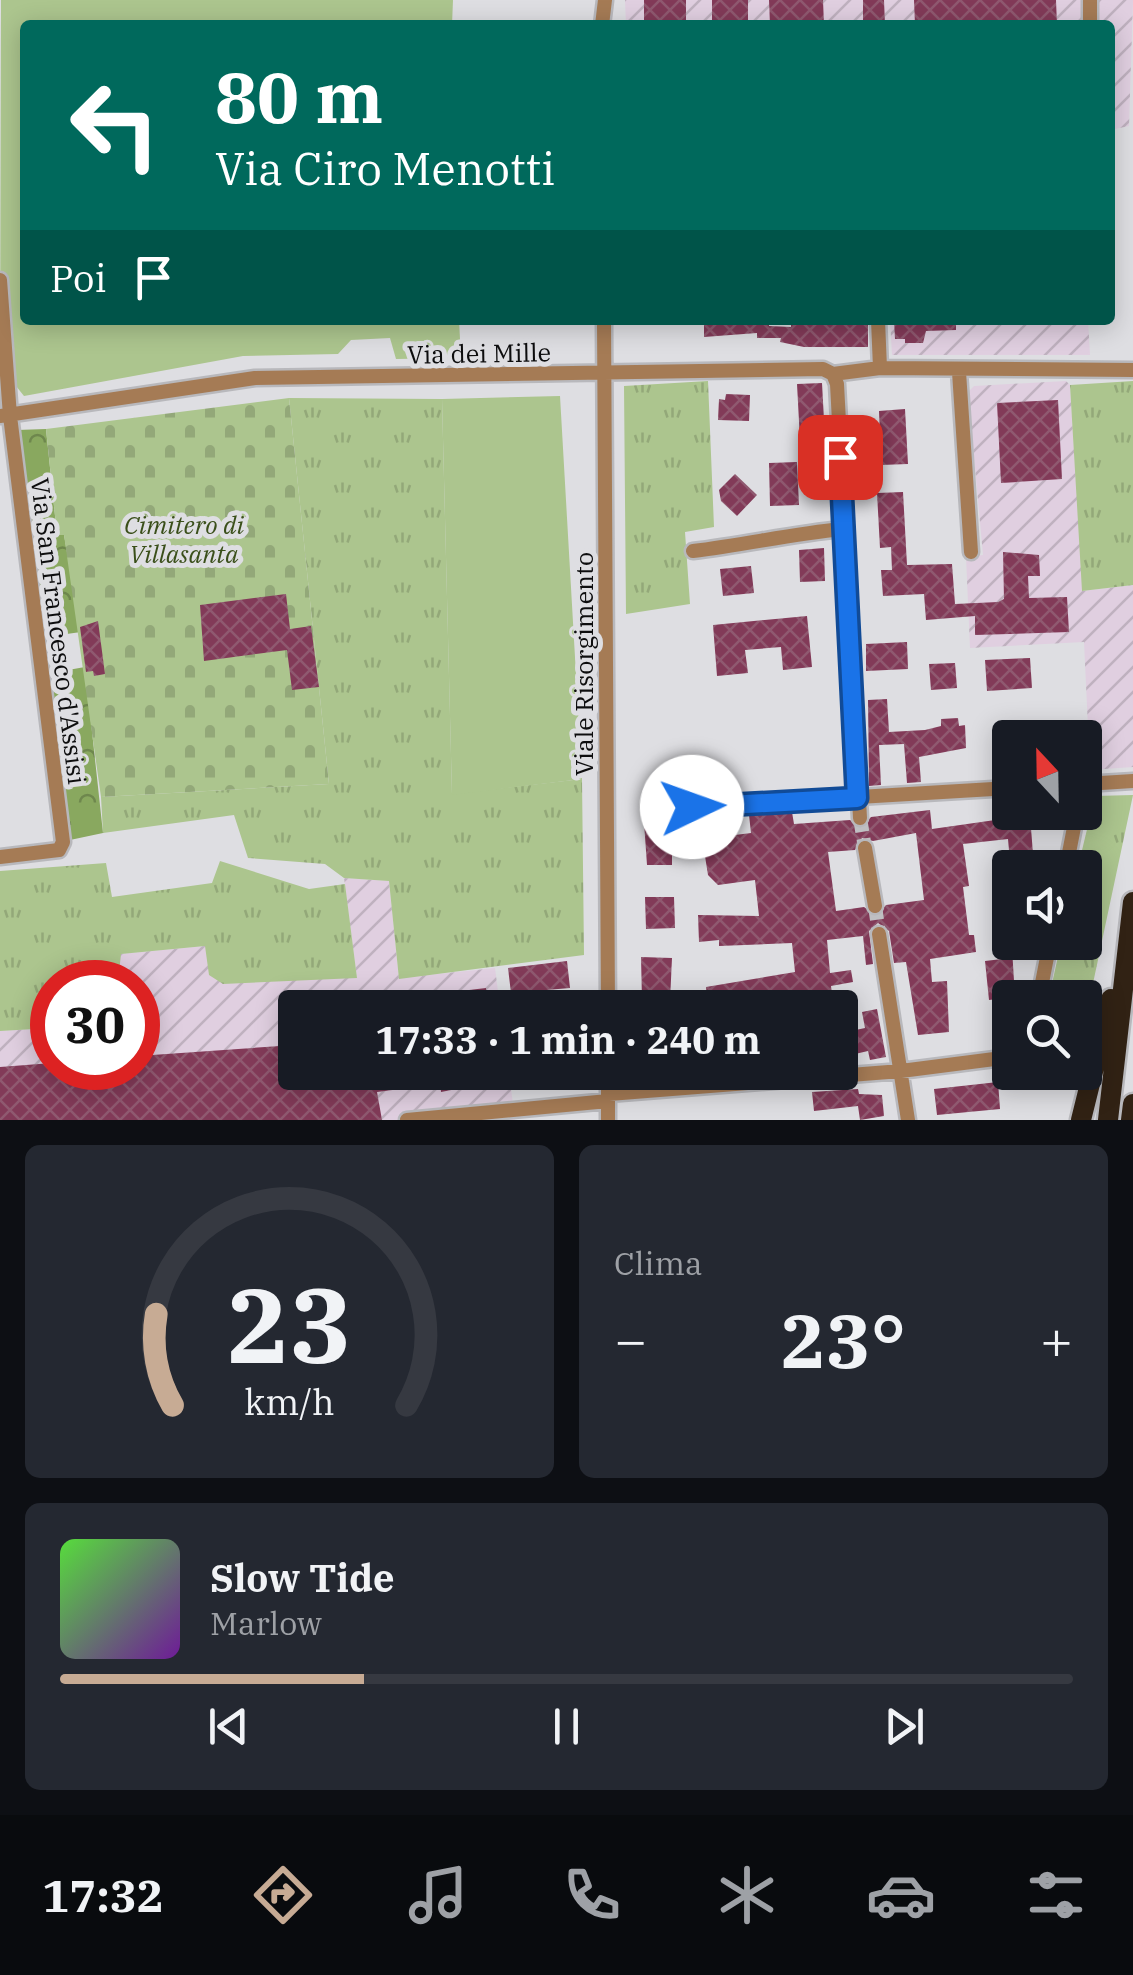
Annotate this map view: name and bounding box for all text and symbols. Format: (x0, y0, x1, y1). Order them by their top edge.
text: 80 m (215, 51, 383, 142)
icon: left (50, 60, 180, 190)
text: Via Ciro Menotti (215, 139, 555, 197)
icon: arrive (126, 250, 181, 305)
text: Poi (50, 253, 106, 302)
street label: Via dei Mille (407, 335, 551, 371)
pin (798, 415, 883, 500)
icon: arrive (813, 430, 868, 485)
street label: Via San Francesco d'Assisi (24, 476, 94, 786)
park label: Cimitero di Villasanta (124, 508, 245, 570)
street label: Viale Risorgimento (567, 552, 600, 776)
north arrow (992, 720, 1102, 830)
map controls (992, 720, 1102, 1090)
position arrow (640, 755, 744, 859)
button: sound (992, 850, 1102, 960)
speed limit sign: 30 (30, 960, 160, 1090)
button: search (992, 980, 1102, 1090)
text: 17:33 · 1 min · 240 m (375, 1015, 761, 1064)
text: Clima (614, 1242, 702, 1284)
text: 23 (227, 1256, 352, 1392)
text: 23° (781, 1291, 906, 1389)
text: − (614, 1304, 647, 1375)
text: + (1040, 1304, 1073, 1375)
text: km/h (244, 1378, 335, 1425)
text: Slow Tide (210, 1553, 395, 1602)
text: Marlow (210, 1602, 322, 1644)
icon: previous (201, 1699, 256, 1754)
icon: pause (539, 1699, 594, 1754)
icon: next (877, 1699, 932, 1754)
icon: directions (248, 1860, 318, 1930)
icon: music (403, 1860, 473, 1930)
icon: phone (557, 1860, 627, 1930)
icon: climate (712, 1860, 782, 1930)
icon: car (866, 1860, 936, 1930)
icon: filters (1021, 1860, 1091, 1930)
text: 17:32 (42, 1866, 164, 1924)

